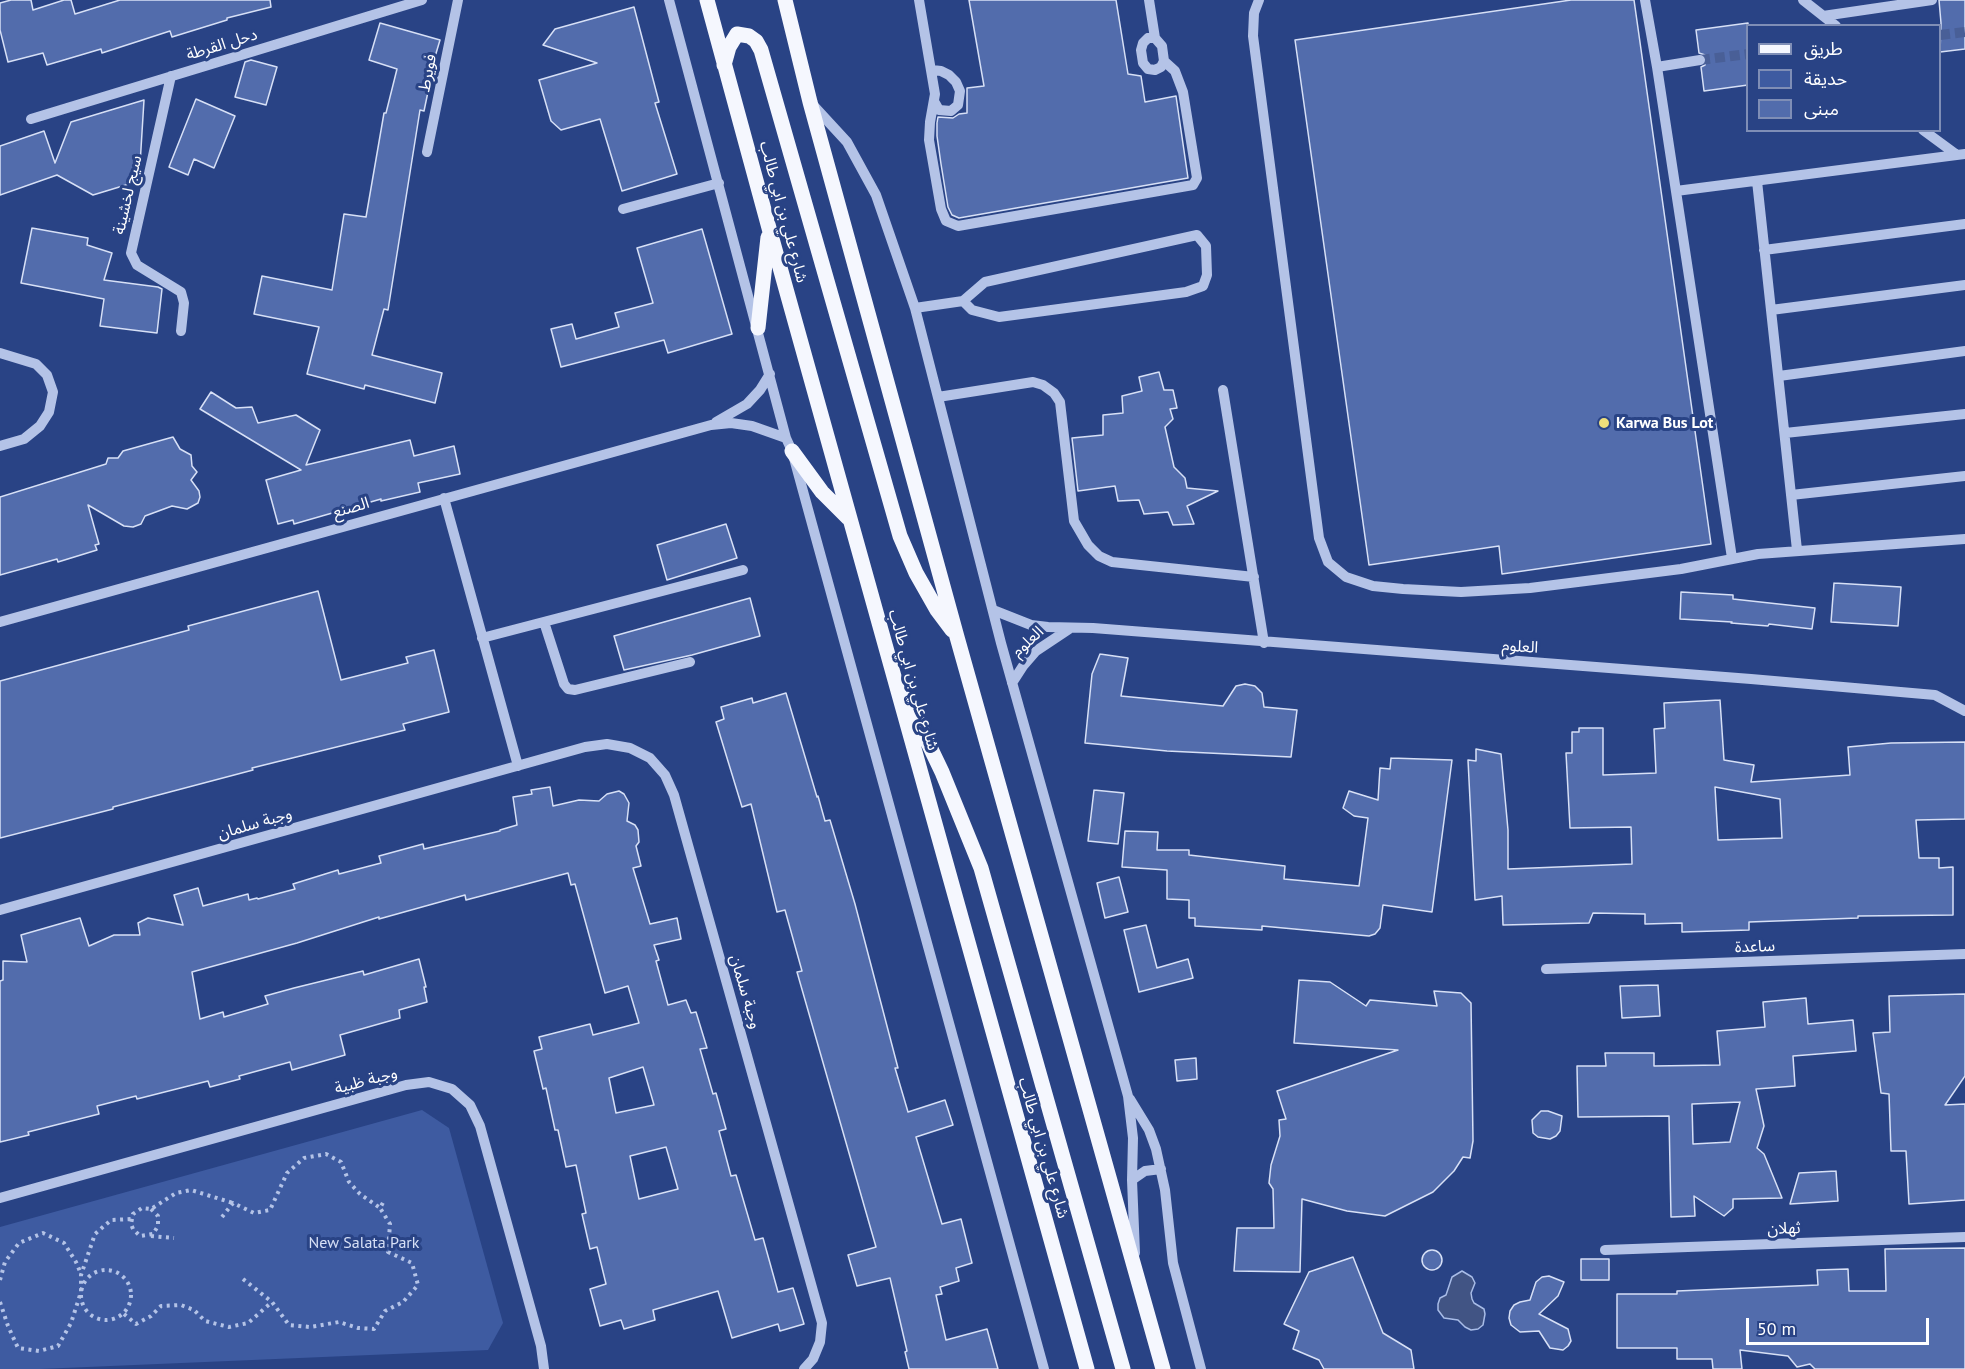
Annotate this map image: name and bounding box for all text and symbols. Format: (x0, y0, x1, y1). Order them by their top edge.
legend (1746, 24, 1941, 132)
street label: دحل القرطة (184, 25, 260, 65)
text: طريق (1804, 37, 1843, 60)
street label: فويرط (415, 53, 441, 93)
text: حديقة (1804, 67, 1847, 90)
text: مبنى (1804, 97, 1839, 120)
street label: شارع علي بن ابي طالب (755, 139, 811, 285)
street label: سيج لخشينة (110, 154, 146, 236)
place label: Karwa Bus Lot (1616, 413, 1713, 433)
marker: Karwa Bus Lot (1597, 416, 1611, 430)
street label: الصنع (331, 494, 371, 522)
street label: شارع علي بن ابي طالب (884, 607, 942, 753)
street label: العلوم (1008, 623, 1048, 661)
street label: العلوم (1501, 636, 1539, 658)
street label: وجبة سلمان (216, 804, 294, 844)
street label: ساعدة (1735, 937, 1775, 957)
street label: وجبة سلمان (725, 953, 765, 1031)
street label: وجبة ظبية (333, 1063, 399, 1099)
street label: شارع علي بن ابي طالب (1014, 1075, 1072, 1221)
street label: ثهلان (1767, 1219, 1801, 1239)
park label: New Salata Park (309, 1233, 419, 1253)
scale bar (1749, 1306, 1932, 1344)
text: 50 m (1757, 1317, 1796, 1340)

